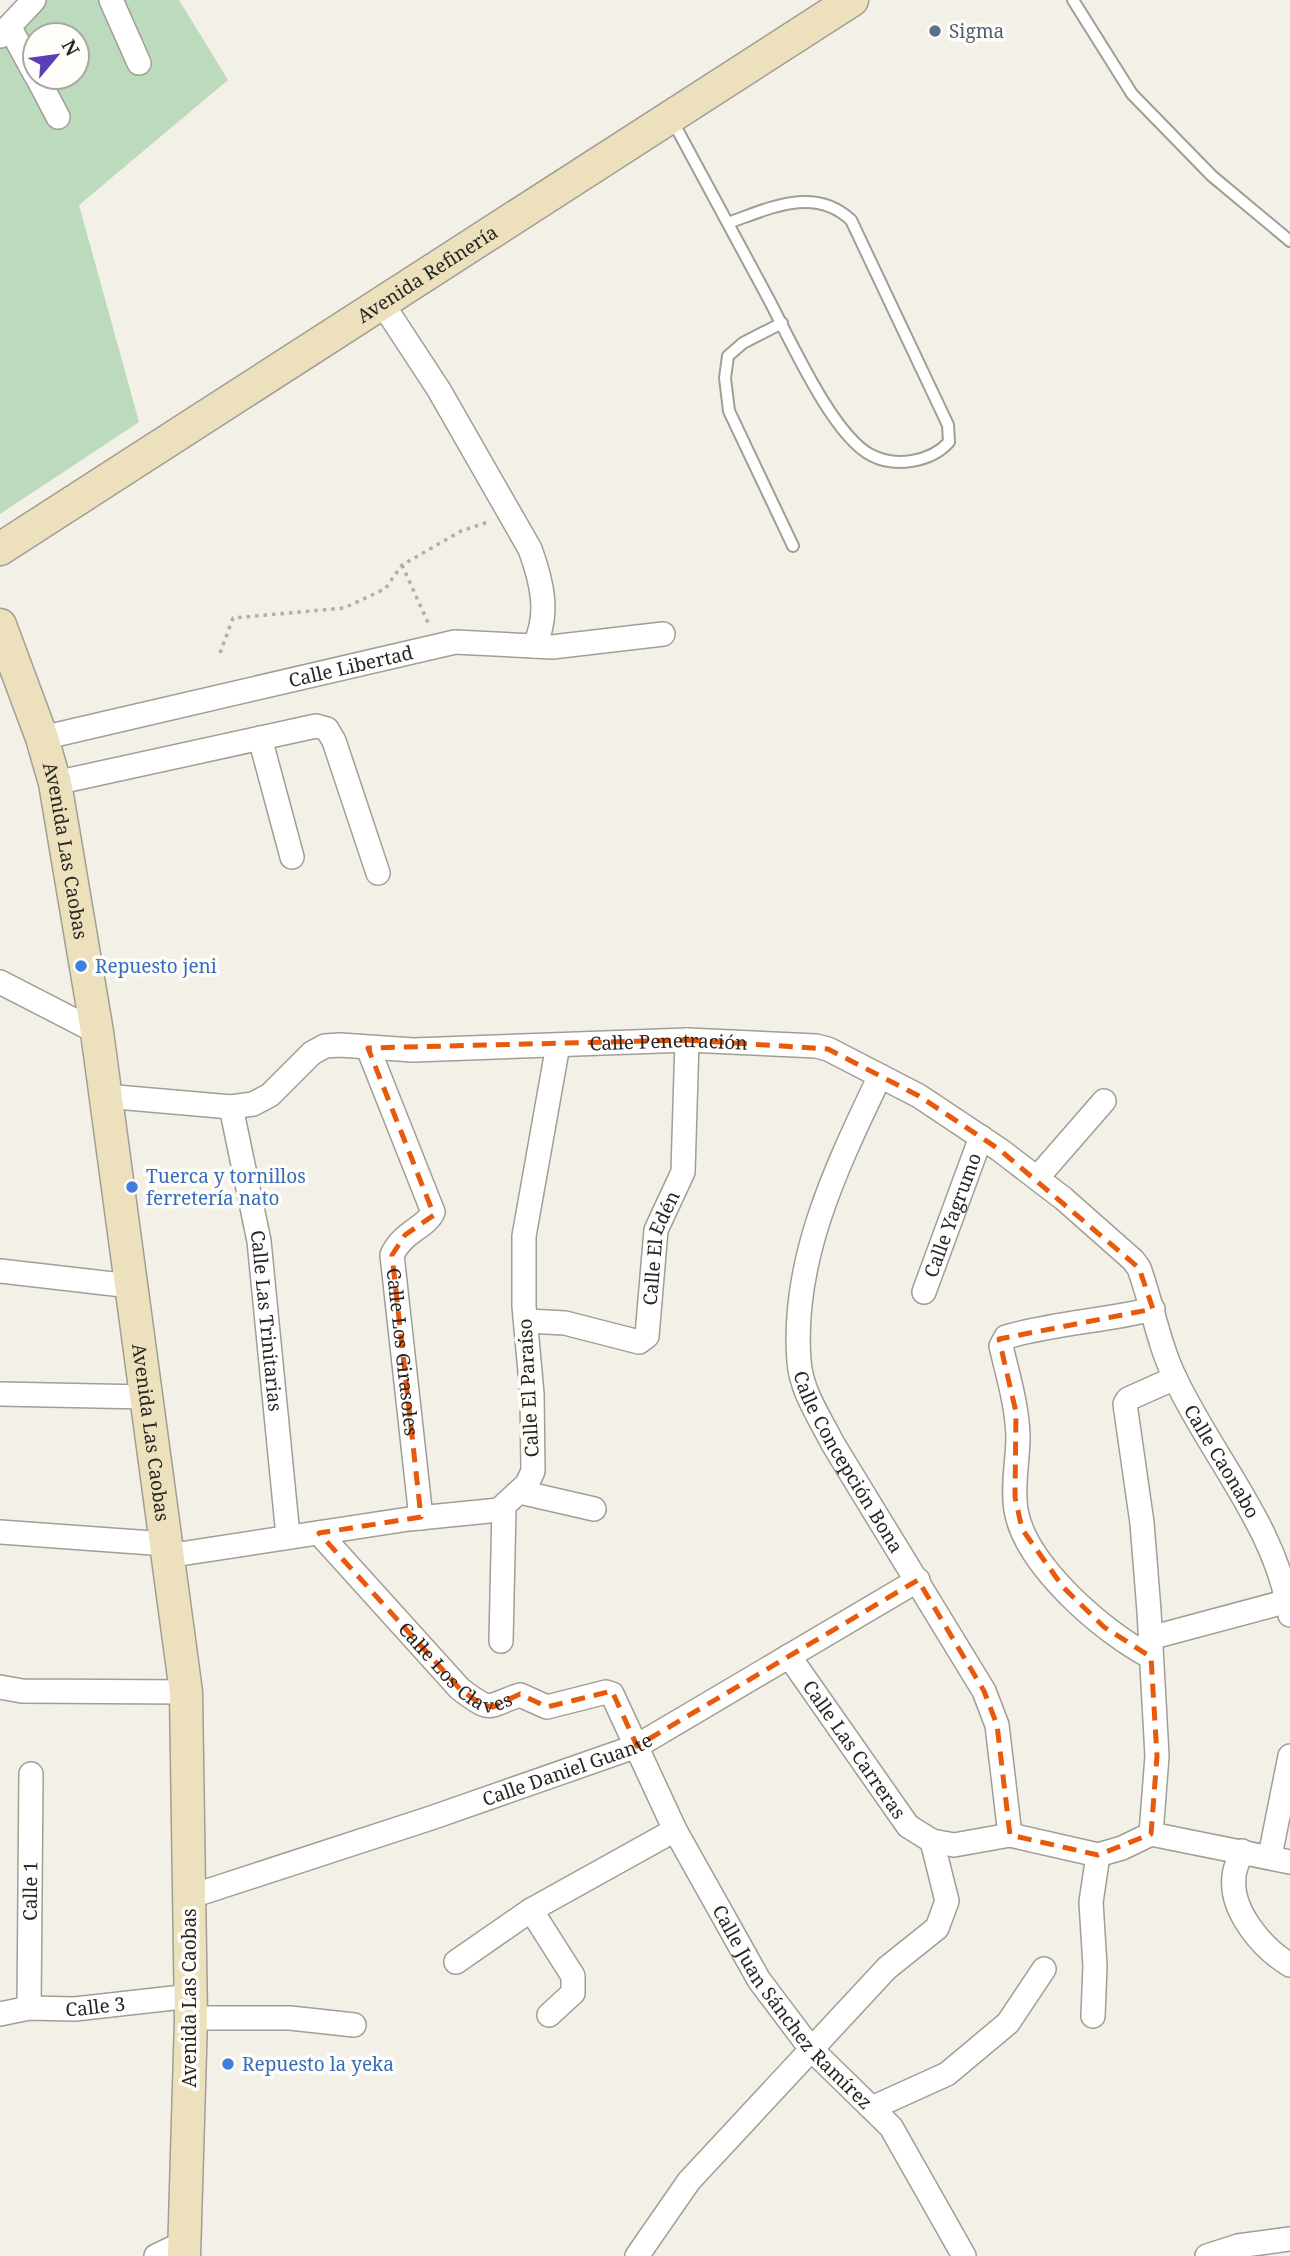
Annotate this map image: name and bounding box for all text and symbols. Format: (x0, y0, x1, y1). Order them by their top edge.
place label: Sigma (949, 18, 1004, 44)
north arrow (21, 21, 91, 91)
marker: Sigma (927, 23, 943, 39)
text: N (56, 35, 86, 61)
street label: Avenida Refinería (352, 219, 502, 329)
street label: Calle Libertad (286, 639, 416, 693)
street label: Avenida Las Caobas (37, 759, 94, 941)
place label: Repuesto jeni (95, 953, 217, 979)
marker: Repuesto jeni (73, 958, 89, 974)
street label: Calle Penetración (589, 1027, 748, 1057)
street label: Calle Yagrumo (918, 1149, 987, 1281)
place label: Tuerca y tornillos ferretería nato (146, 1163, 306, 1211)
marker: Tuerca y tornillos ferretería nato (124, 1179, 140, 1195)
street label: Calle El Edén (637, 1186, 686, 1307)
street label: Calle Las Trinitarias (244, 1228, 289, 1413)
street label: Calle Los Girasoles (381, 1267, 425, 1437)
street label: Calle El Paraíso (511, 1318, 545, 1458)
street label: Avenida Las Caobas (126, 1342, 176, 1523)
street label: Calle Concepción Bona (788, 1368, 909, 1558)
street label: Calle Caonabo (1178, 1400, 1266, 1523)
street label: Calle Los Claves (393, 1616, 516, 1719)
street label: Calle Las Carreras (797, 1675, 912, 1824)
street label: Calle Daniel Guante (479, 1727, 657, 1812)
street label: Calle 1 (17, 1861, 43, 1921)
street label: Calle Juan Sánchez Ramírez (706, 1900, 878, 2115)
street label: Avenida Las Caobas (176, 1908, 202, 2088)
street label: Calle 3 (65, 1990, 126, 2022)
place label: Repuesto la yeka (242, 2051, 394, 2077)
marker: Repuesto la yeka (220, 2056, 236, 2072)

